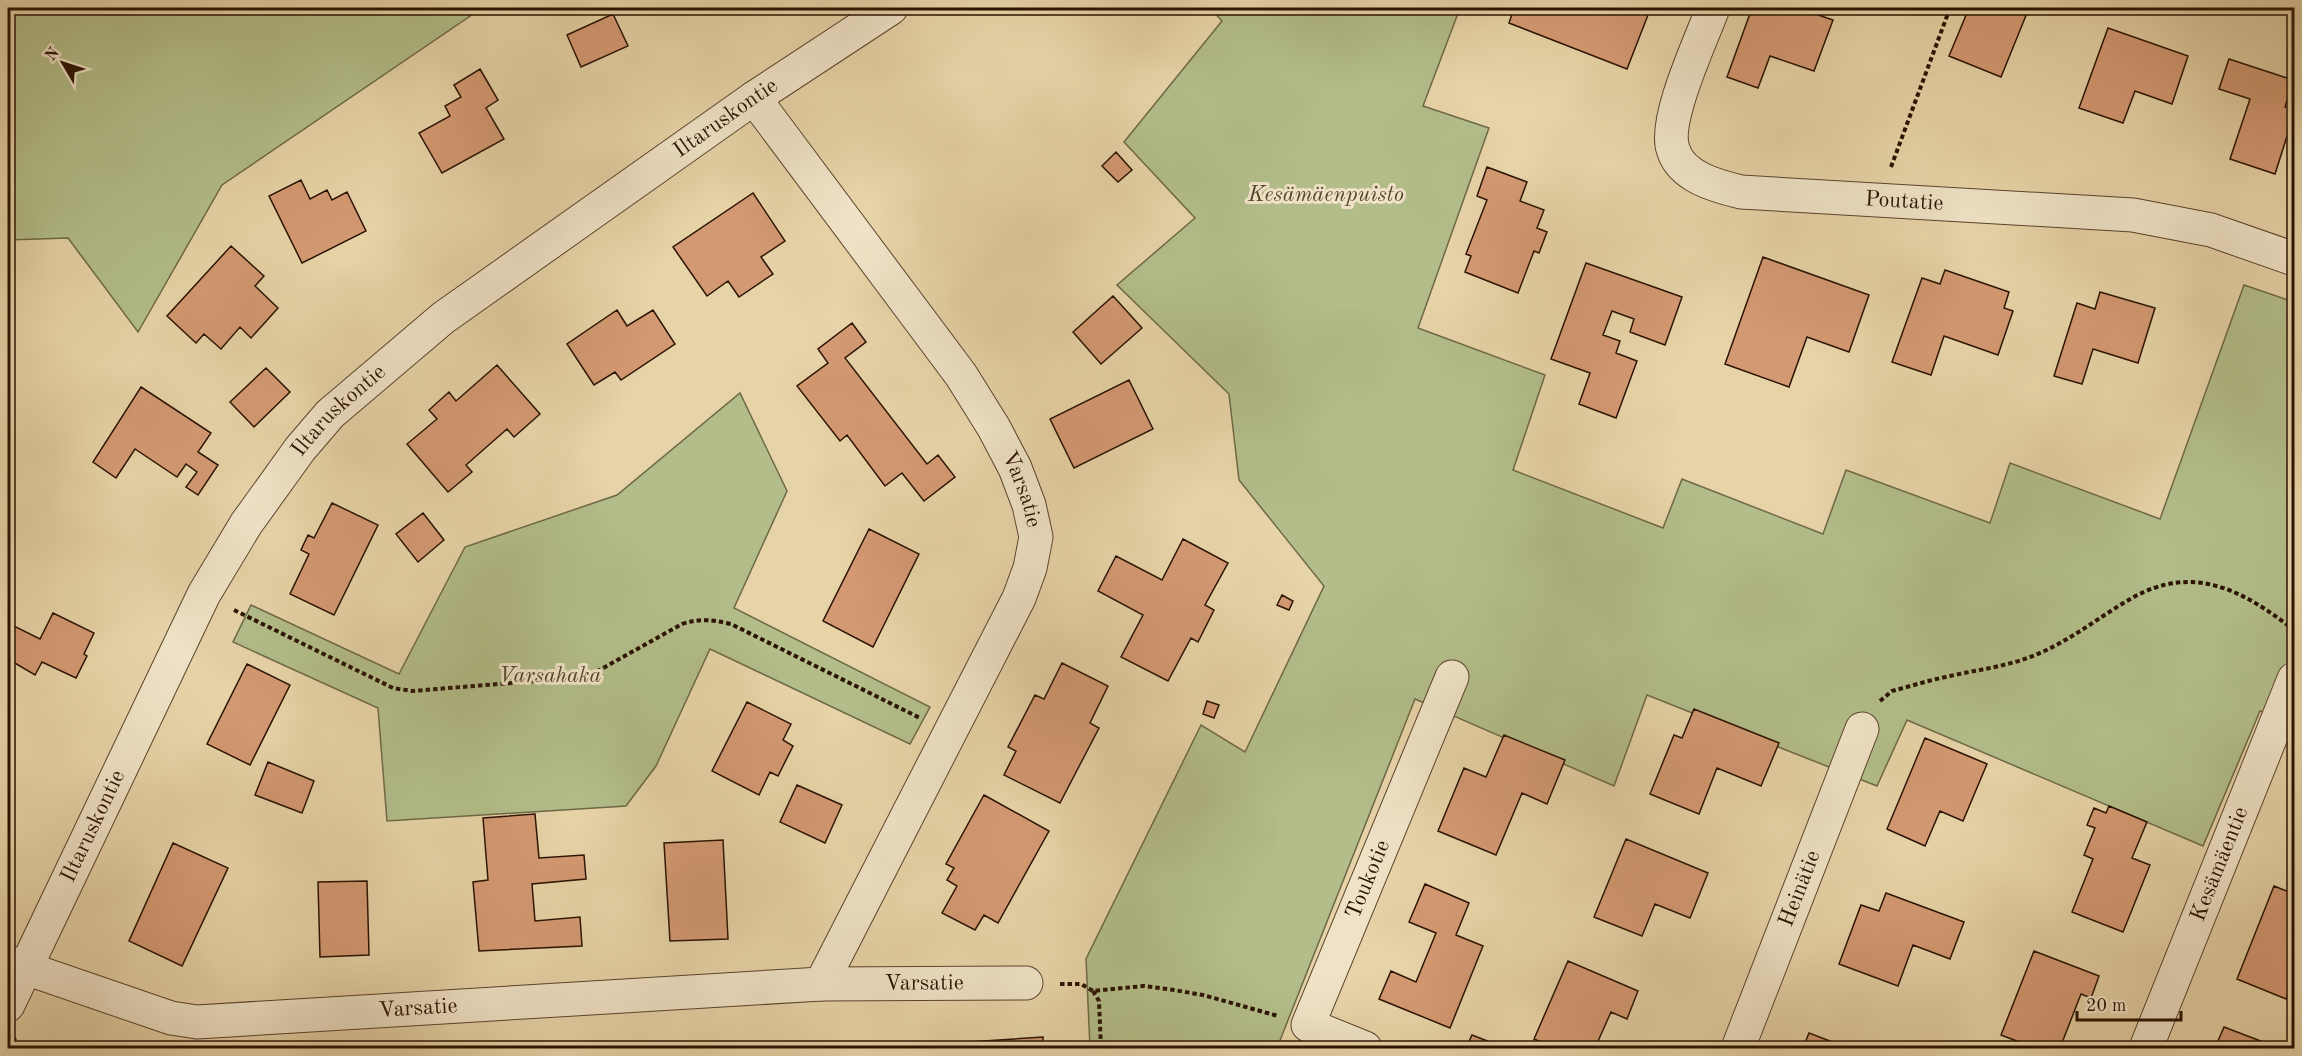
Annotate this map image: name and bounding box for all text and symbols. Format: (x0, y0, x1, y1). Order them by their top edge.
north arrow (33, 33, 93, 93)
text: N (43, 44, 63, 65)
street label: Iltaruskontie (670, 74, 782, 162)
park label: Kesämäenpuisto (1247, 184, 1404, 206)
street label: Poutatie (1864, 188, 1944, 215)
street label: Iltaruskontie (287, 361, 390, 460)
street label: Varsatie (997, 448, 1045, 530)
park label: Varsahaka (499, 665, 602, 687)
street label: Iltaruskontie (57, 767, 129, 886)
street label: Kesämäentie (2187, 804, 2253, 925)
street label: Toukotie (1342, 837, 1394, 922)
street label: Heinätie (1775, 847, 1825, 930)
street label: Varsatie (884, 972, 964, 995)
scale bar (2077, 984, 2180, 1022)
street label: Varsatie (378, 995, 458, 1022)
text: 20 m (2086, 997, 2126, 1015)

